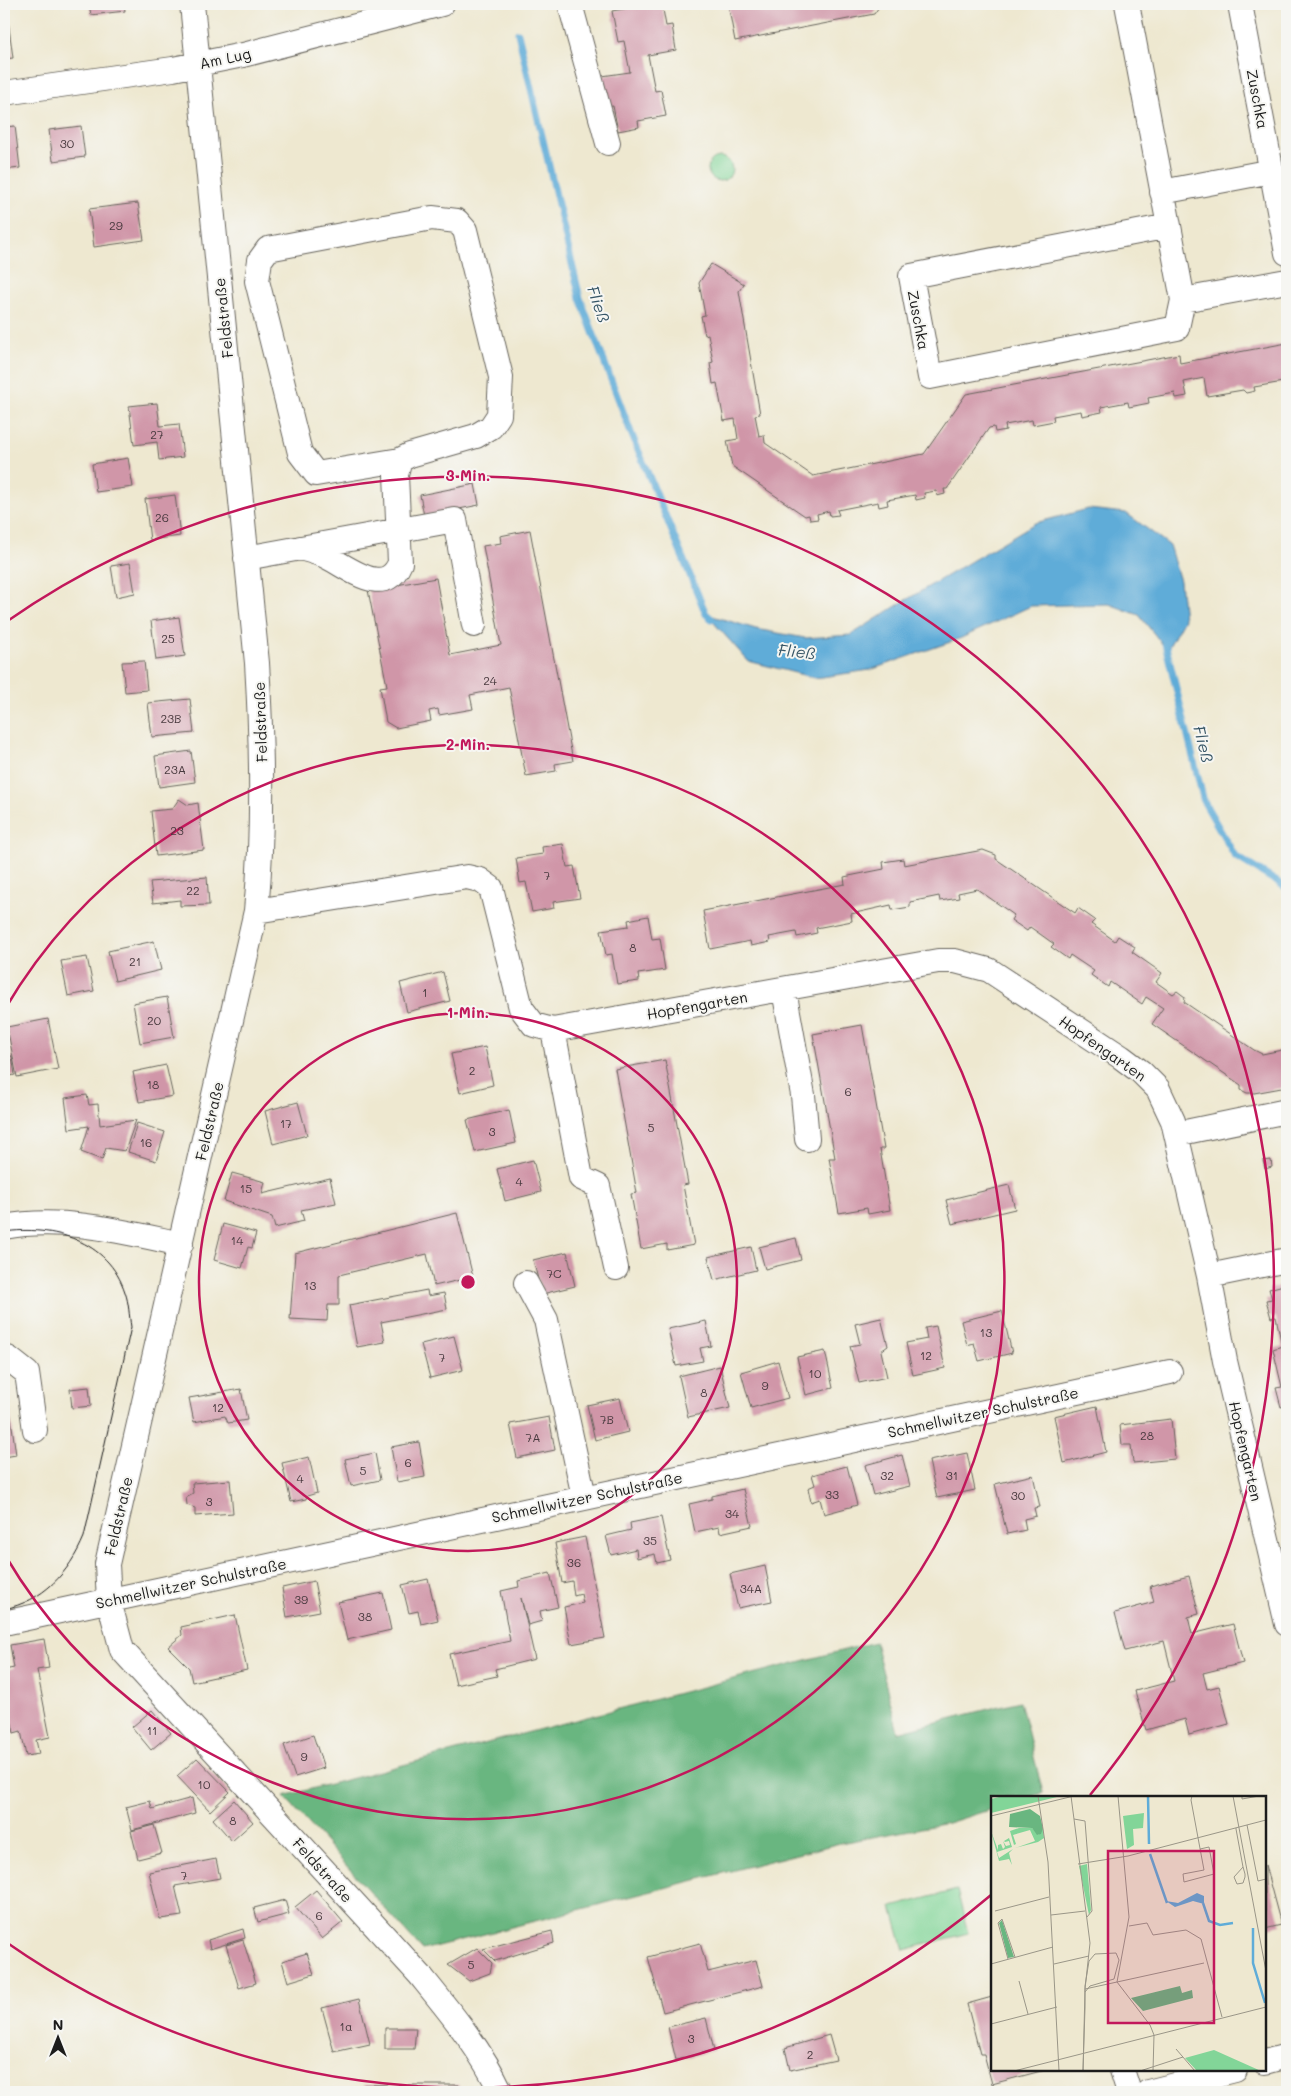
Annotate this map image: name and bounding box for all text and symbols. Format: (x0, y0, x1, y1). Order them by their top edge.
street label: Am Lug (198, 43, 253, 73)
street label: Zuschka (1242, 68, 1274, 130)
house number: 30 (60, 135, 75, 151)
house number: 29 (109, 217, 123, 233)
street label: Feldstraße (209, 277, 237, 359)
water label: Fließ (583, 283, 615, 325)
street label: Zuschka (903, 289, 935, 351)
house number: 27 (150, 426, 164, 442)
text: 3 Min. (446, 465, 490, 485)
house number: 26 (155, 509, 169, 525)
house number: 25 (161, 630, 175, 646)
water label: Fließ (777, 639, 817, 663)
house number: 24 (483, 672, 497, 688)
street label: Feldstraße (249, 681, 271, 763)
house number: 23B (160, 710, 182, 726)
water label: Fließ (1189, 723, 1219, 765)
text: 2 Min. (446, 734, 490, 754)
house number: 23A (164, 761, 186, 777)
house number: 23 (170, 822, 184, 838)
house number: 7 (544, 867, 551, 883)
house number: 22 (186, 882, 200, 898)
house number: 8 (629, 939, 637, 955)
house number: 21 (129, 953, 141, 969)
house number: 1 (422, 984, 428, 1000)
street label: Hopfengarten (645, 986, 749, 1024)
text: 1 Min. (447, 1002, 489, 1022)
street label: Hopfengarten (1055, 1011, 1151, 1085)
house number: 20 (147, 1012, 162, 1028)
house number: 2 (469, 1062, 475, 1078)
house number: 18 (147, 1076, 159, 1092)
street label: Feldstraße (190, 1080, 228, 1162)
house number: 6 (844, 1083, 852, 1099)
house number: 17 (280, 1115, 292, 1131)
house number: 5 (648, 1119, 655, 1135)
house number: 3 (488, 1123, 496, 1139)
house number: 16 (140, 1134, 152, 1150)
house number: 4 (515, 1173, 523, 1189)
house number: 15 (240, 1180, 252, 1196)
house number: 14 (231, 1232, 243, 1248)
house number: 7C (546, 1265, 562, 1281)
centre of rings (459, 1273, 477, 1291)
house number: 13 (304, 1277, 316, 1293)
house number: 13 (980, 1324, 992, 1340)
house number: 12 (920, 1347, 932, 1363)
house number: 7 (439, 1349, 446, 1365)
house number: 10 (809, 1365, 822, 1381)
house number: 9 (761, 1377, 769, 1393)
street label: Schmellwitzer Schulstraße (886, 1382, 1080, 1442)
house number: 8 (700, 1384, 708, 1400)
house number: 12 (212, 1399, 224, 1415)
street label: Hopfengarten (1225, 1399, 1267, 1503)
house number: 7B (600, 1411, 614, 1427)
house number: 28 (1140, 1427, 1154, 1443)
house number: 7A (526, 1429, 540, 1445)
house number: 6 (404, 1454, 412, 1470)
house number: 5 (360, 1462, 367, 1478)
street label: Schmellwitzer Schulstraße (490, 1467, 684, 1527)
house number: 32 (880, 1467, 894, 1483)
house number: 31 (946, 1467, 958, 1483)
house number: 4 (296, 1470, 304, 1486)
street label: Feldstraße (99, 1475, 137, 1557)
house number: 33 (825, 1486, 839, 1502)
house number: 30 (1011, 1487, 1026, 1503)
house number: 3 (205, 1493, 213, 1509)
house number: 34 (725, 1505, 739, 1521)
house number: 35 (643, 1532, 657, 1548)
street label: Schmellwitzer Schulstraße (94, 1553, 288, 1613)
house number: 36 (567, 1554, 581, 1570)
house number: 34A (740, 1580, 762, 1596)
house number: 39 (294, 1591, 308, 1607)
house number: 38 (358, 1608, 372, 1624)
house number: 11 (147, 1722, 157, 1738)
house number: 9 (300, 1748, 308, 1764)
house number: 10 (198, 1776, 211, 1792)
inset map (991, 1796, 1266, 2071)
house number: 8 (229, 1812, 237, 1828)
street label: Feldstraße (289, 1833, 357, 1907)
house number: 7 (181, 1867, 188, 1883)
house number: 6 (315, 1907, 323, 1923)
house number: 5 (468, 1956, 475, 1972)
north arrow (32, 2014, 82, 2064)
text: N (53, 2015, 63, 2034)
house number: 1a (340, 2018, 352, 2034)
house number: 3 (687, 2030, 695, 2046)
house number: 2 (807, 2046, 813, 2062)

